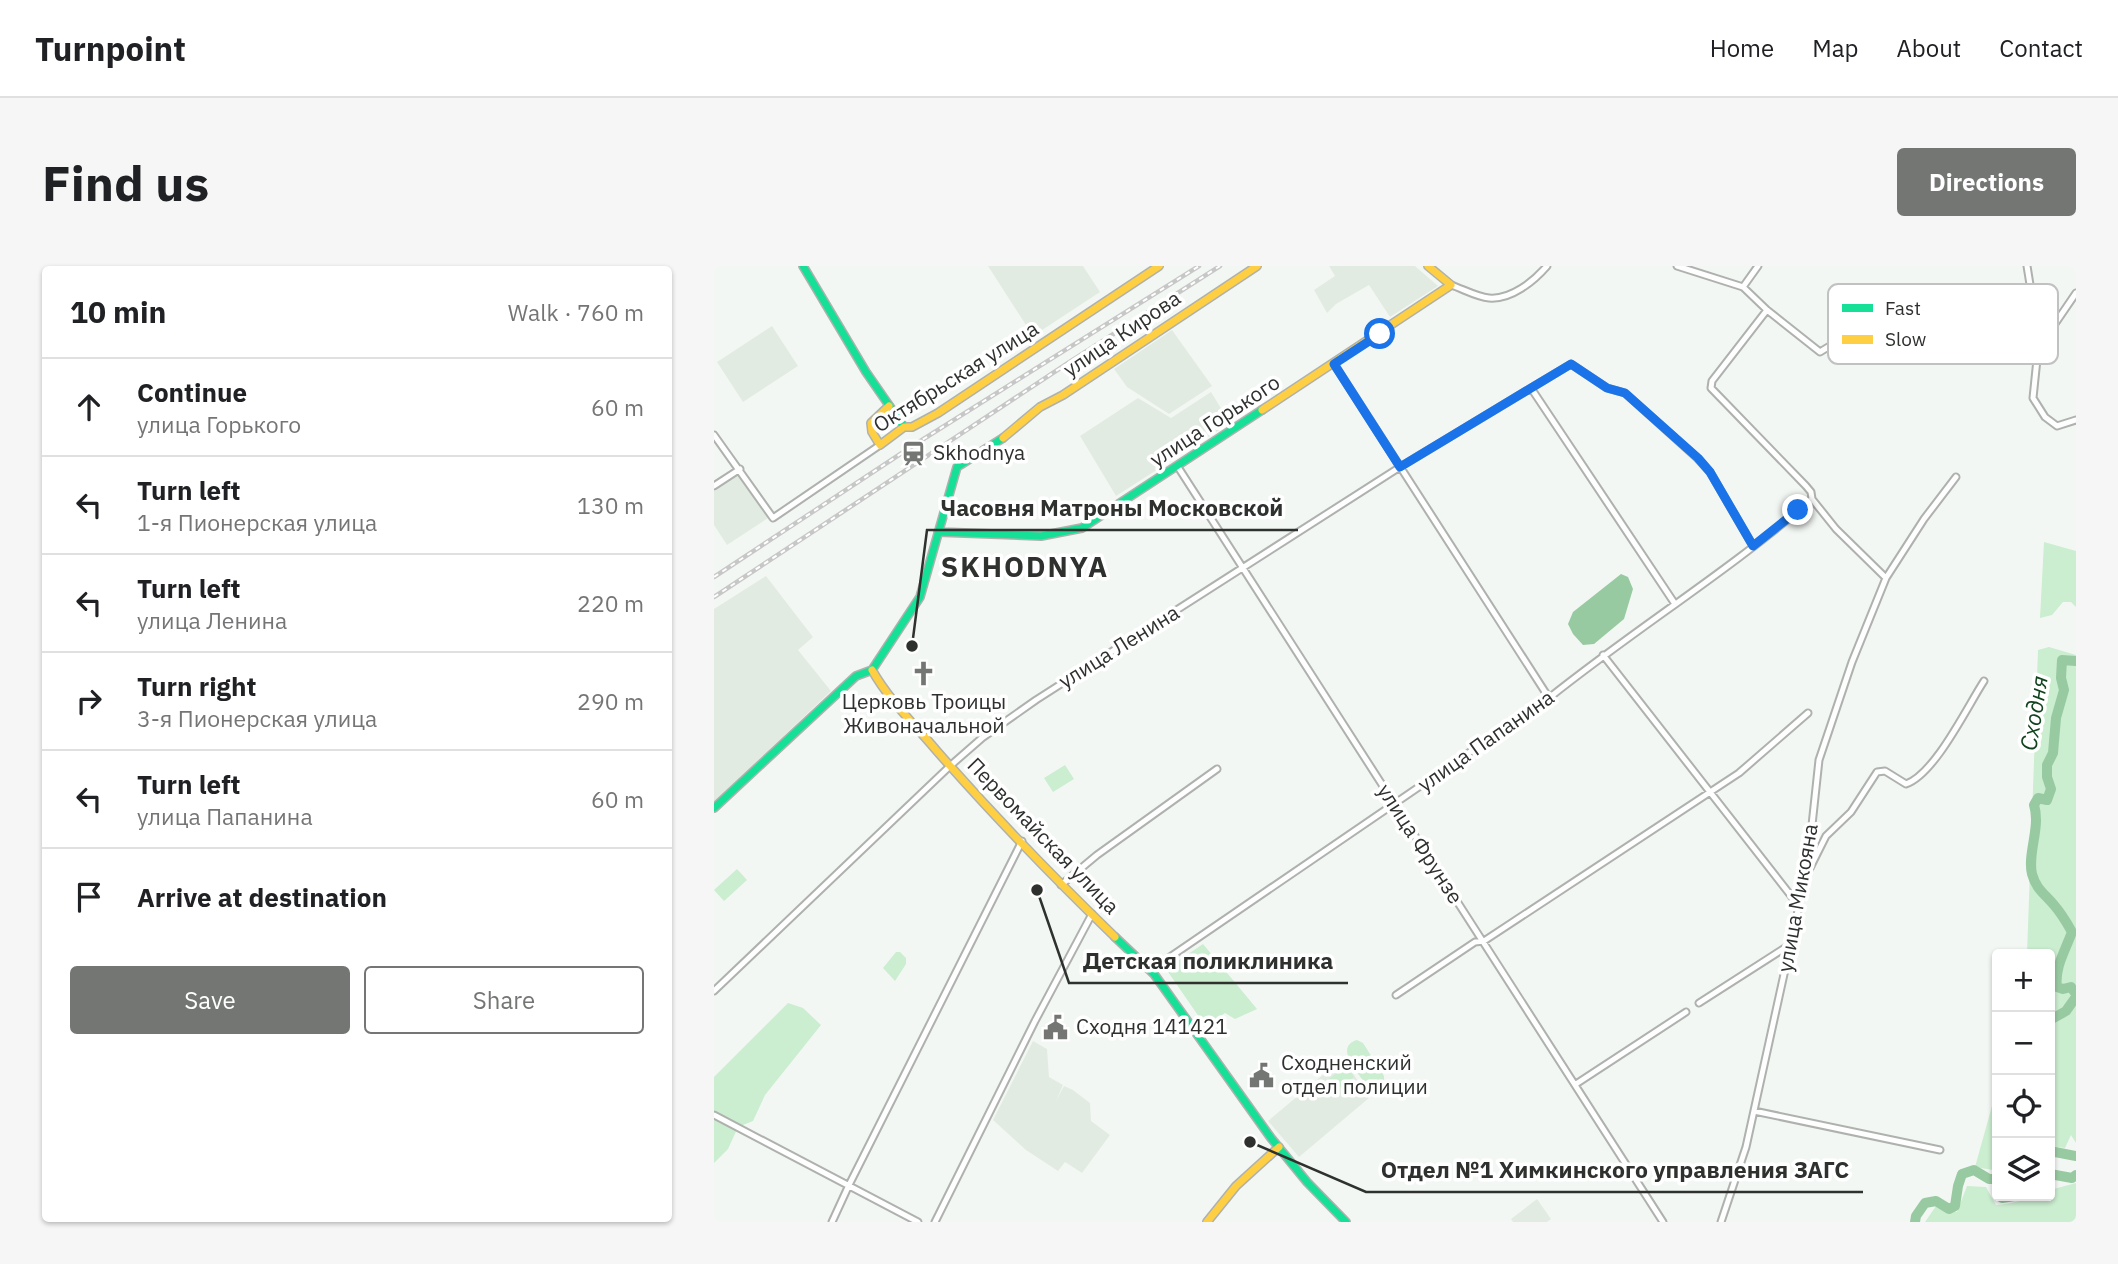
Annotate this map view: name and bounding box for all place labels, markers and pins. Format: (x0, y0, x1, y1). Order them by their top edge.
place label: Skhodnya (933, 438, 1025, 466)
station icon: Skhodnya (899, 439, 927, 467)
callout: Часовня Матроны Московской (927, 486, 1298, 530)
church icon: Церковь Троицы Живоначальной (910, 659, 938, 687)
place label: Церковь Троицы Живоначальной (842, 687, 1006, 739)
callout: Детская поликлиника (1069, 939, 1348, 983)
place label: Сходня 141421 (1076, 1012, 1228, 1040)
public building icon: Сходня 141421 (1042, 1013, 1070, 1041)
place label: Сходненский отдел полиции (1281, 1048, 1428, 1100)
public building icon: Сходненский отдел полиции (1247, 1061, 1275, 1089)
callout: Отдел №1 Химкинского управления ЗАГС (1366, 1148, 1863, 1192)

